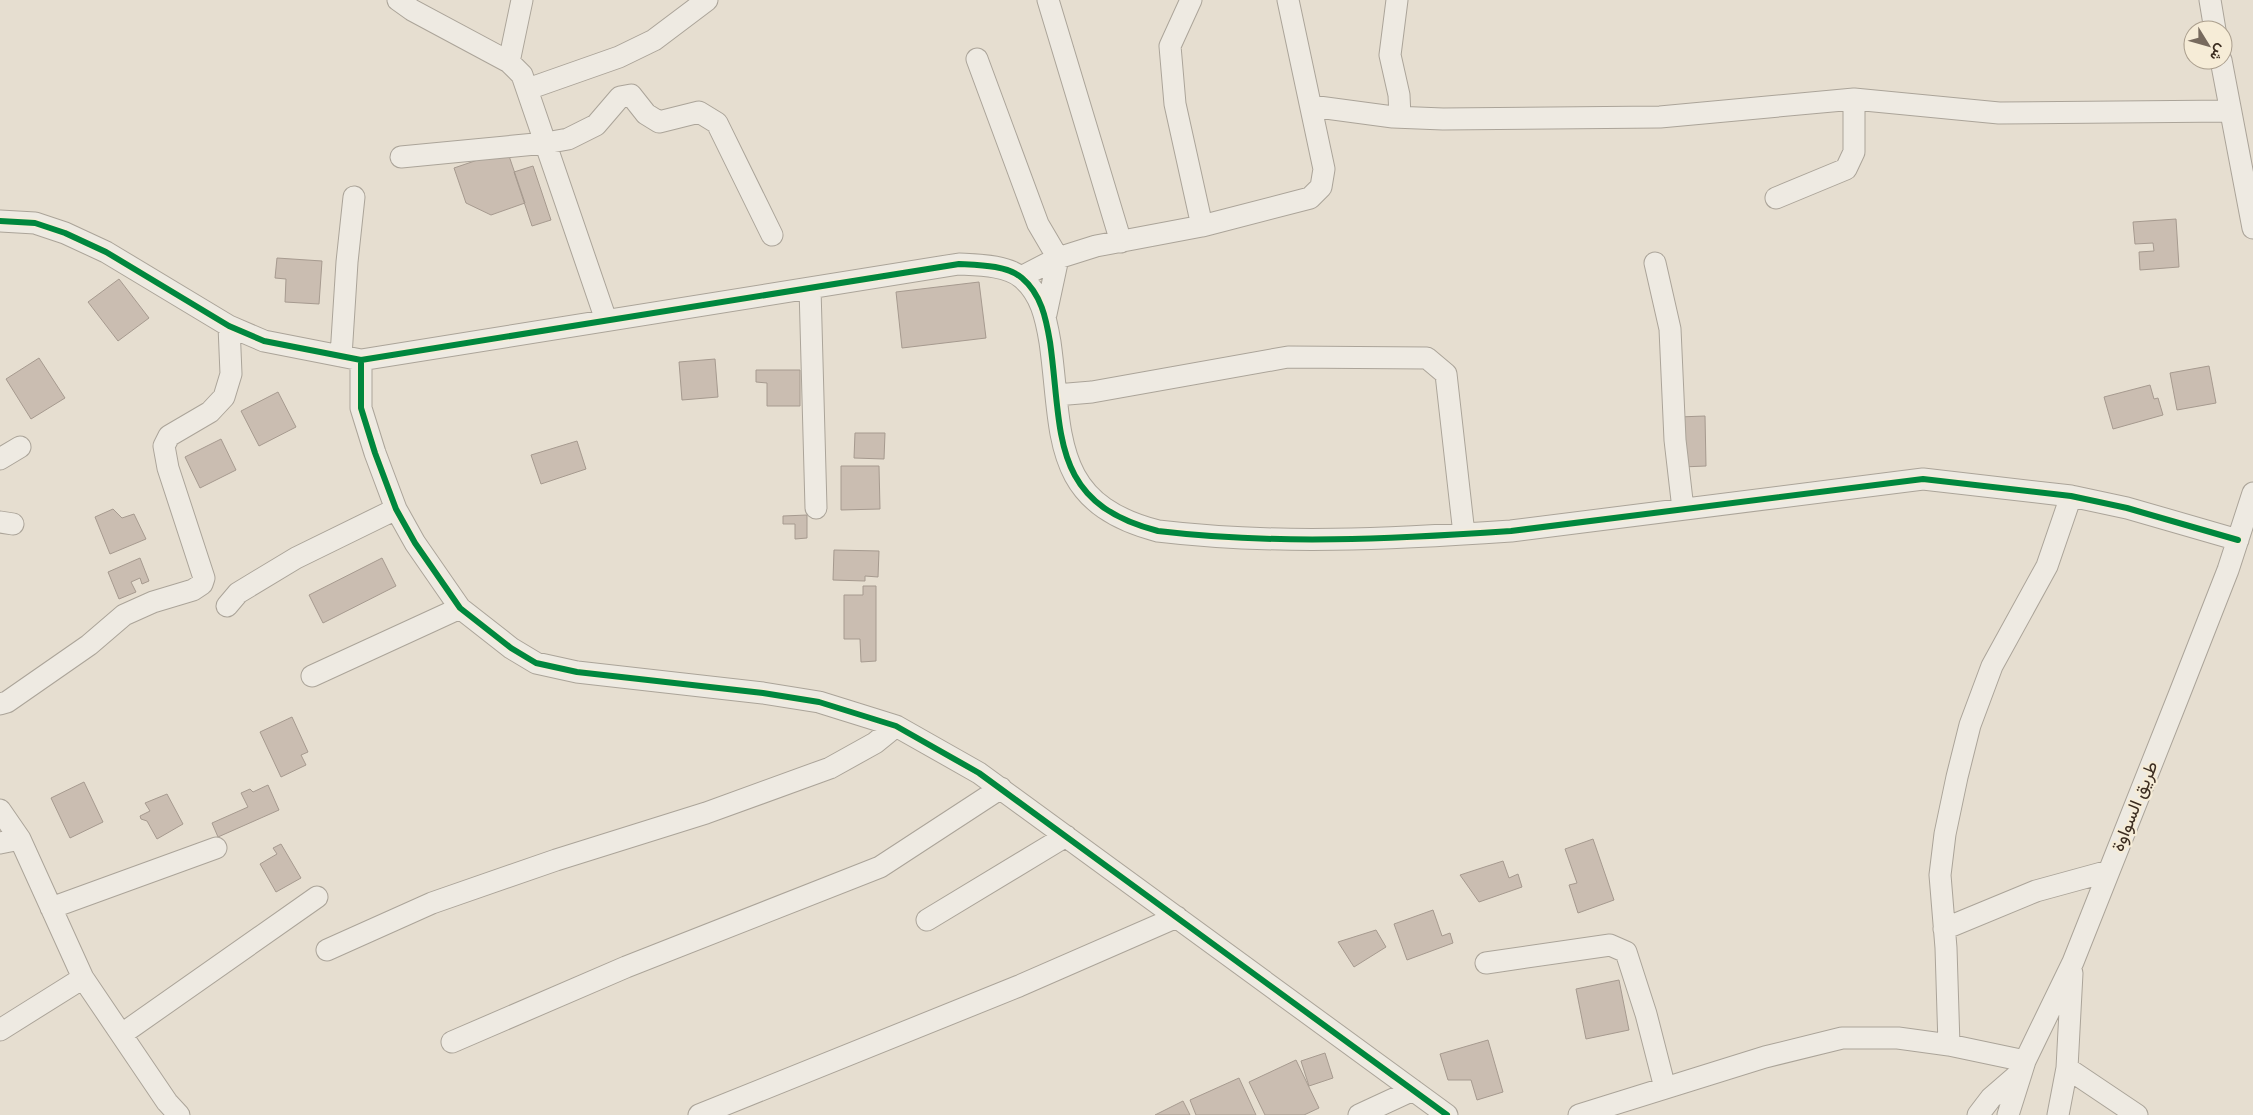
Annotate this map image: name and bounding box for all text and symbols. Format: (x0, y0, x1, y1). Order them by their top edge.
north arrow (2183, 20, 2233, 70)
text: ش (2205, 40, 2231, 66)
street label: طريق السواوة (2105, 757, 2163, 855)

